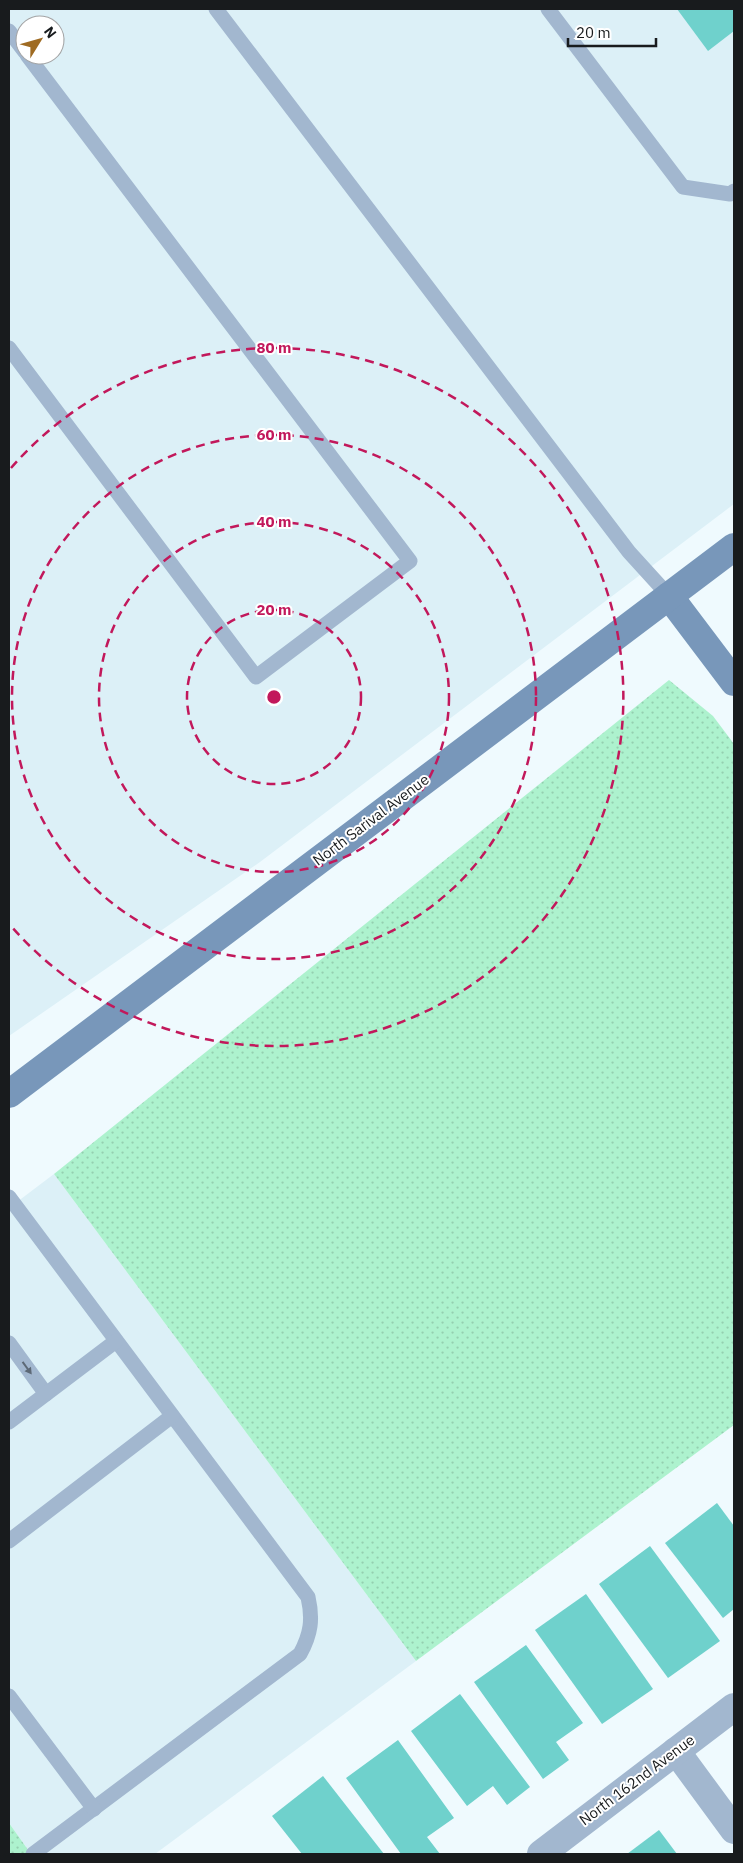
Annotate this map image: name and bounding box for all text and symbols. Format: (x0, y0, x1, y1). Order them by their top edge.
north arrow (15, 15, 65, 65)
scale bar (568, 15, 656, 47)
text: N (40, 23, 61, 42)
text: 20 m (576, 23, 611, 42)
text: 80 m (257, 338, 291, 357)
text: 60 m (257, 425, 291, 444)
text: 40 m (257, 512, 291, 531)
text: 20 m (257, 600, 291, 619)
centre of rings (265, 688, 283, 706)
street label: North Sarival Avenue (309, 770, 433, 870)
one-way arrow (22, 1361, 32, 1375)
street label: North 162nd Avenue (575, 1730, 698, 1829)

